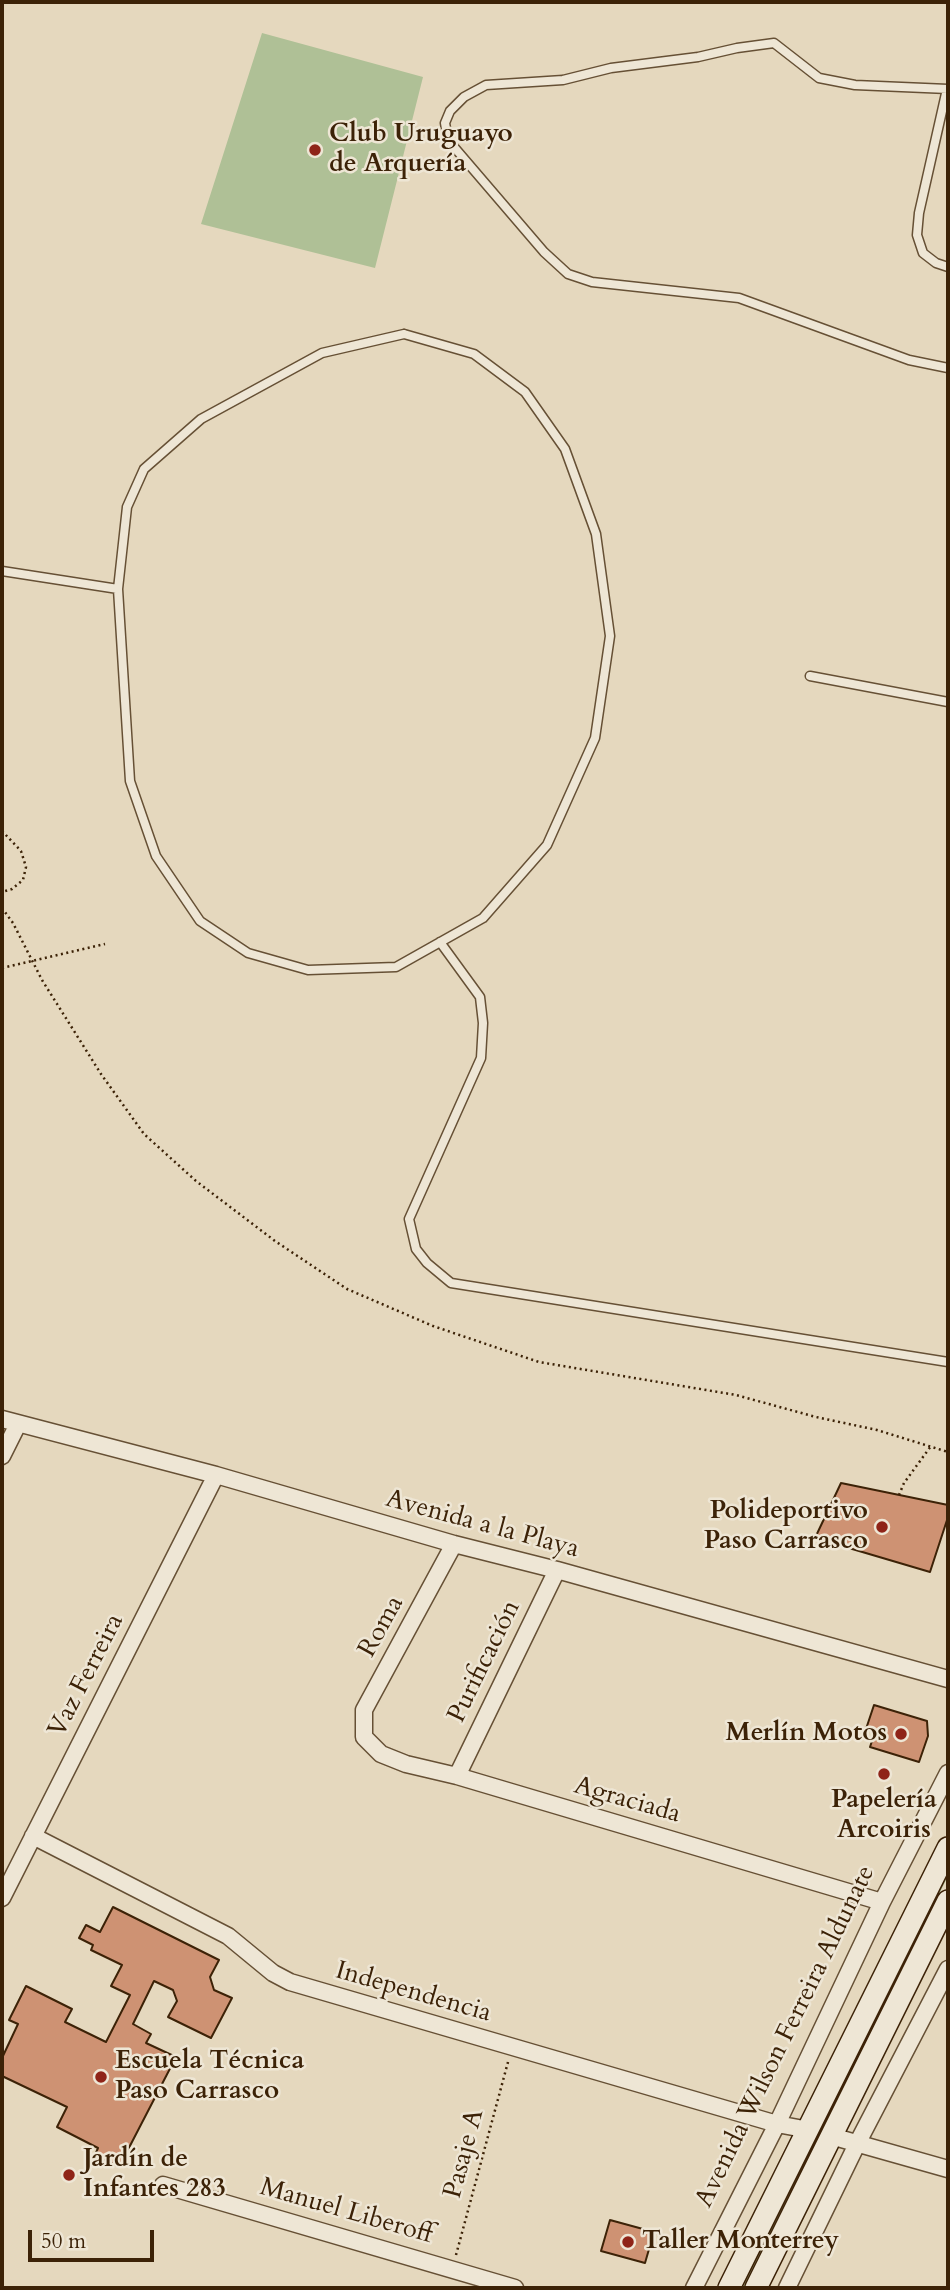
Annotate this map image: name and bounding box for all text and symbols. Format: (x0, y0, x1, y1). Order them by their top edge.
place label: Club Uruguayo de Arquería (329, 119, 513, 180)
marker: Club Uruguayo de Arquería (307, 142, 323, 158)
street label: Avenida a la Playa (382, 1484, 582, 1566)
place label: Polideportivo Paso Carrasco (704, 1496, 868, 1558)
marker: Polideportivo Paso Carrasco (874, 1519, 890, 1535)
street label: Roma (353, 1591, 411, 1663)
street label: Purificación (442, 1596, 528, 1728)
street label: Vaz Ferreira (43, 1609, 131, 1743)
place label: Merlín Motos (726, 1718, 887, 1750)
marker: Merlín Motos (893, 1726, 909, 1742)
marker: Papelería Arcoiris (876, 1766, 892, 1782)
street label: Agraciada (570, 1771, 684, 1831)
place label: Papelería Arcoiris (831, 1785, 937, 1846)
street label: Avenida Wilson Ferreira Aldunate (689, 1861, 883, 2213)
street label: Independencia (332, 1956, 494, 2030)
place label: Escuela Técnica Paso Carrasco (115, 2046, 304, 2108)
marker: Escuela Técnica Paso Carrasco (93, 2069, 109, 2085)
street label: Pasaje A (438, 2106, 492, 2202)
place label: Jardín de Infantes 283 (83, 2144, 226, 2206)
marker: Jardín de Infantes 283 (61, 2167, 77, 2183)
street label: Manuel Liberoff (256, 2172, 436, 2252)
scale bar (32, 2216, 158, 2260)
place label: Taller Monterrey (642, 2226, 839, 2258)
text: 50 m (41, 2227, 86, 2256)
marker: Taller Monterrey (620, 2234, 636, 2250)

